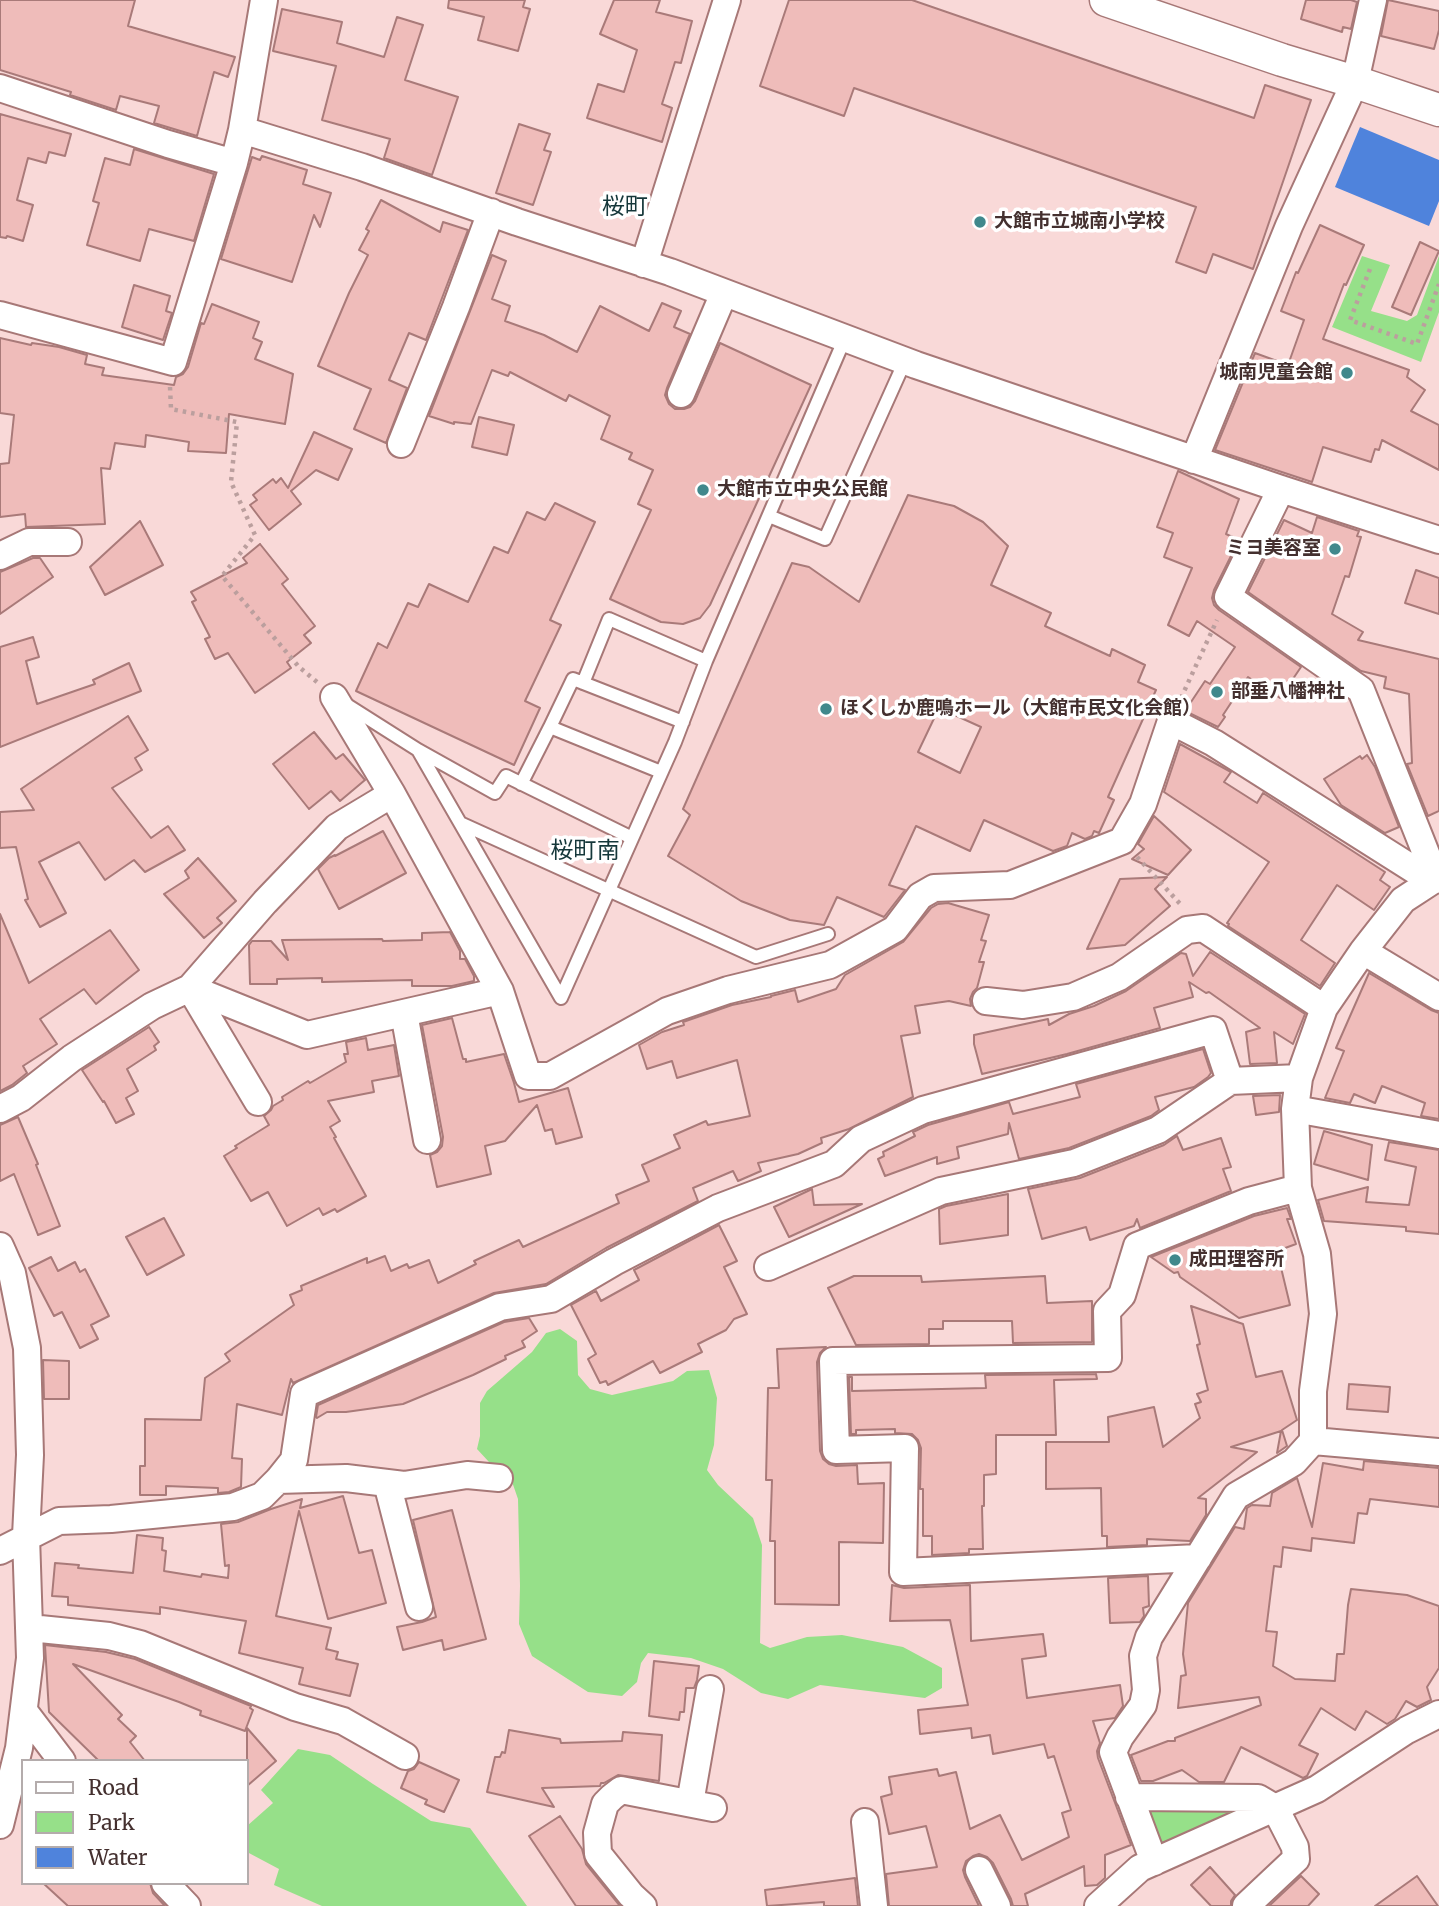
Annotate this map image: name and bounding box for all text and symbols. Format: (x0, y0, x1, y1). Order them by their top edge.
district label: 桜町 (602, 193, 648, 221)
place label: 大館市立城南小学校 (994, 211, 1165, 233)
marker: 大館市立城南小学校 (972, 214, 988, 230)
place label: 城南児童会館 (1219, 362, 1333, 384)
marker: 城南児童会館 (1339, 365, 1355, 381)
place label: 大館市立中央公民館 (717, 479, 888, 501)
marker: 大館市立中央公民館 (695, 482, 711, 498)
place label: ミヨ美容室 (1226, 538, 1321, 560)
marker: ミヨ美容室 (1327, 541, 1343, 557)
place label: 部垂八幡神社 (1231, 681, 1345, 703)
marker: 部垂八幡神社 (1209, 684, 1225, 700)
place label: ほくしか鹿鳴ホール（大館市民文化会館） (840, 698, 1201, 720)
marker: ほくしか鹿鳴ホール（大館市民文化会館） (818, 701, 834, 717)
district label: 桜町南 (551, 837, 619, 865)
place label: 成田理容所 (1189, 1249, 1284, 1271)
marker: 成田理容所 (1167, 1252, 1183, 1268)
legend (21, 1759, 248, 1885)
text: Road (88, 1774, 139, 1801)
text: Park (88, 1809, 135, 1836)
text: Water (88, 1844, 147, 1871)

